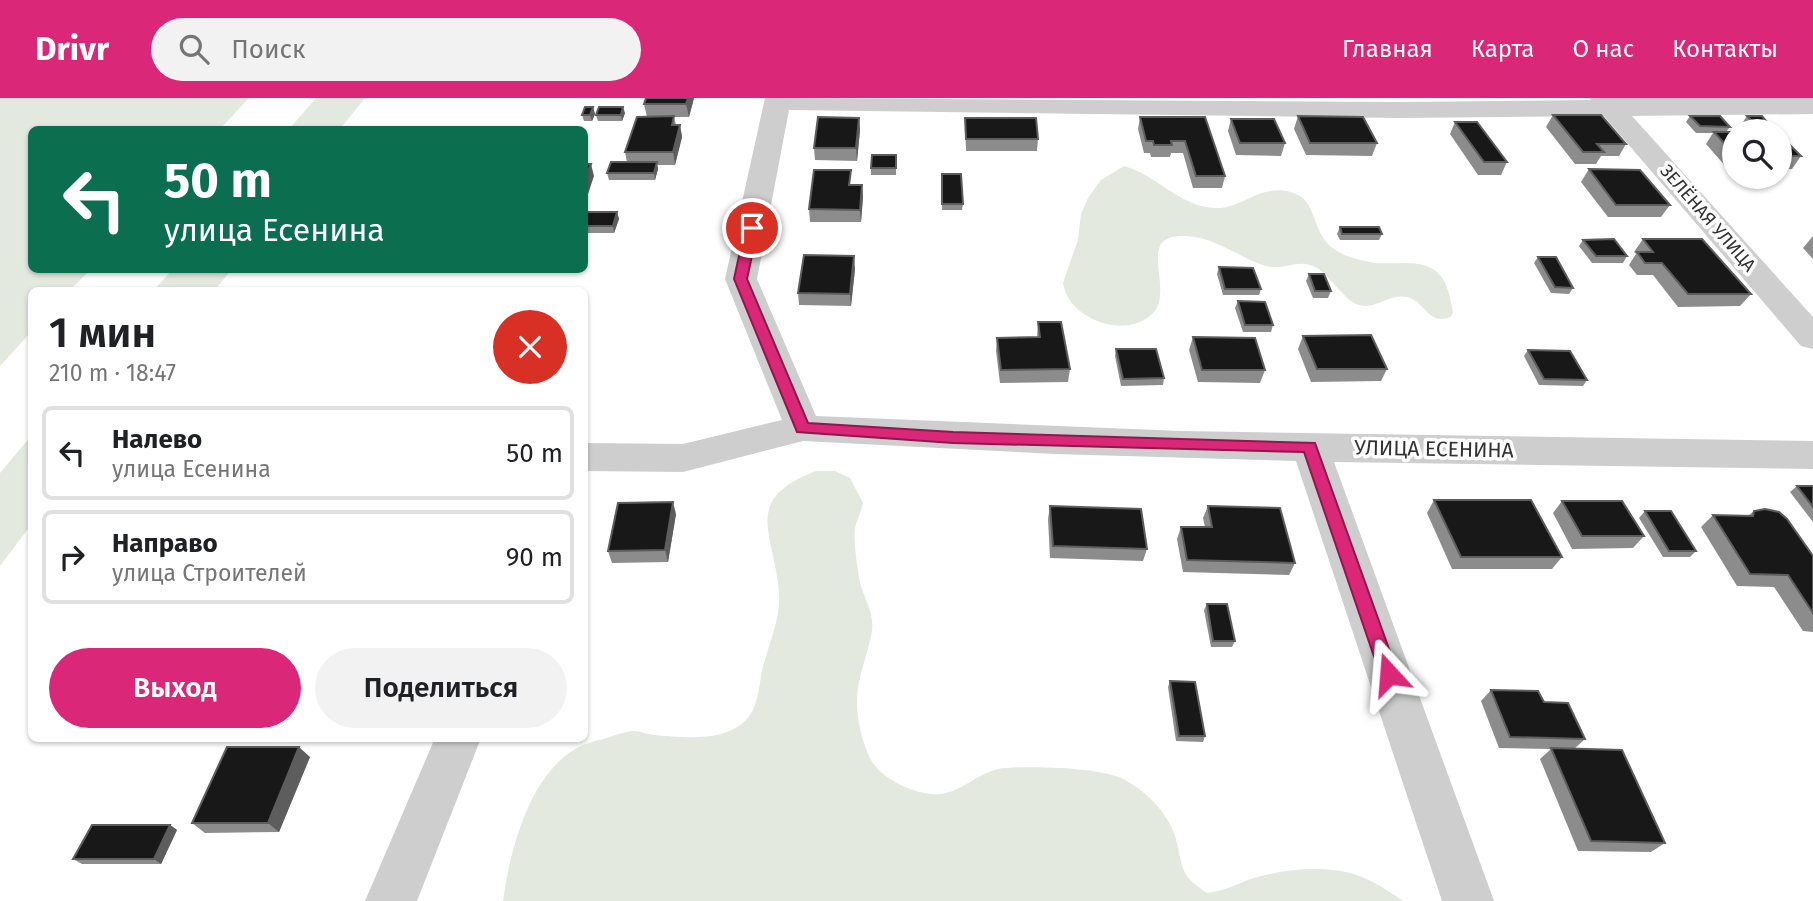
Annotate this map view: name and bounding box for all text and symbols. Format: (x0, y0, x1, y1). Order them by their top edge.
search box (151, 18, 641, 81)
text: Drivr (35, 29, 109, 69)
icon: search (175, 30, 213, 68)
text: Поиск (231, 34, 305, 65)
text: Главная (1342, 35, 1433, 63)
text: Карта (1471, 35, 1534, 63)
text: О нас (1572, 35, 1634, 63)
text: Контакты (1672, 35, 1778, 63)
map controls (1722, 119, 1792, 189)
button: search (1722, 119, 1792, 189)
text: 50 m (164, 151, 272, 210)
icon: left (49, 154, 140, 245)
street label: ЗЕЛЁНАЯ УЛИЦА (1656, 160, 1761, 276)
pin (722, 198, 782, 258)
icon: arrive (733, 209, 771, 247)
text: улица Есенина (164, 211, 385, 249)
text: 1 мин (49, 308, 156, 358)
button: close (493, 310, 567, 384)
text: 210 m · 18:47 (49, 359, 176, 387)
text: Налево (112, 424, 202, 455)
icon: left (53, 434, 91, 472)
street label: УЛИЦА ЕСЕНИНА (1354, 435, 1514, 463)
text: 50 m (506, 438, 563, 469)
text: улица Есенина (112, 455, 271, 483)
text: Направо (112, 528, 218, 559)
icon: right (53, 538, 91, 576)
text: 90 m (506, 542, 563, 573)
text: улица Строителей (112, 559, 307, 587)
position arrow (1352, 637, 1426, 711)
button: Выход (49, 648, 301, 728)
button: Поделиться (315, 648, 567, 728)

